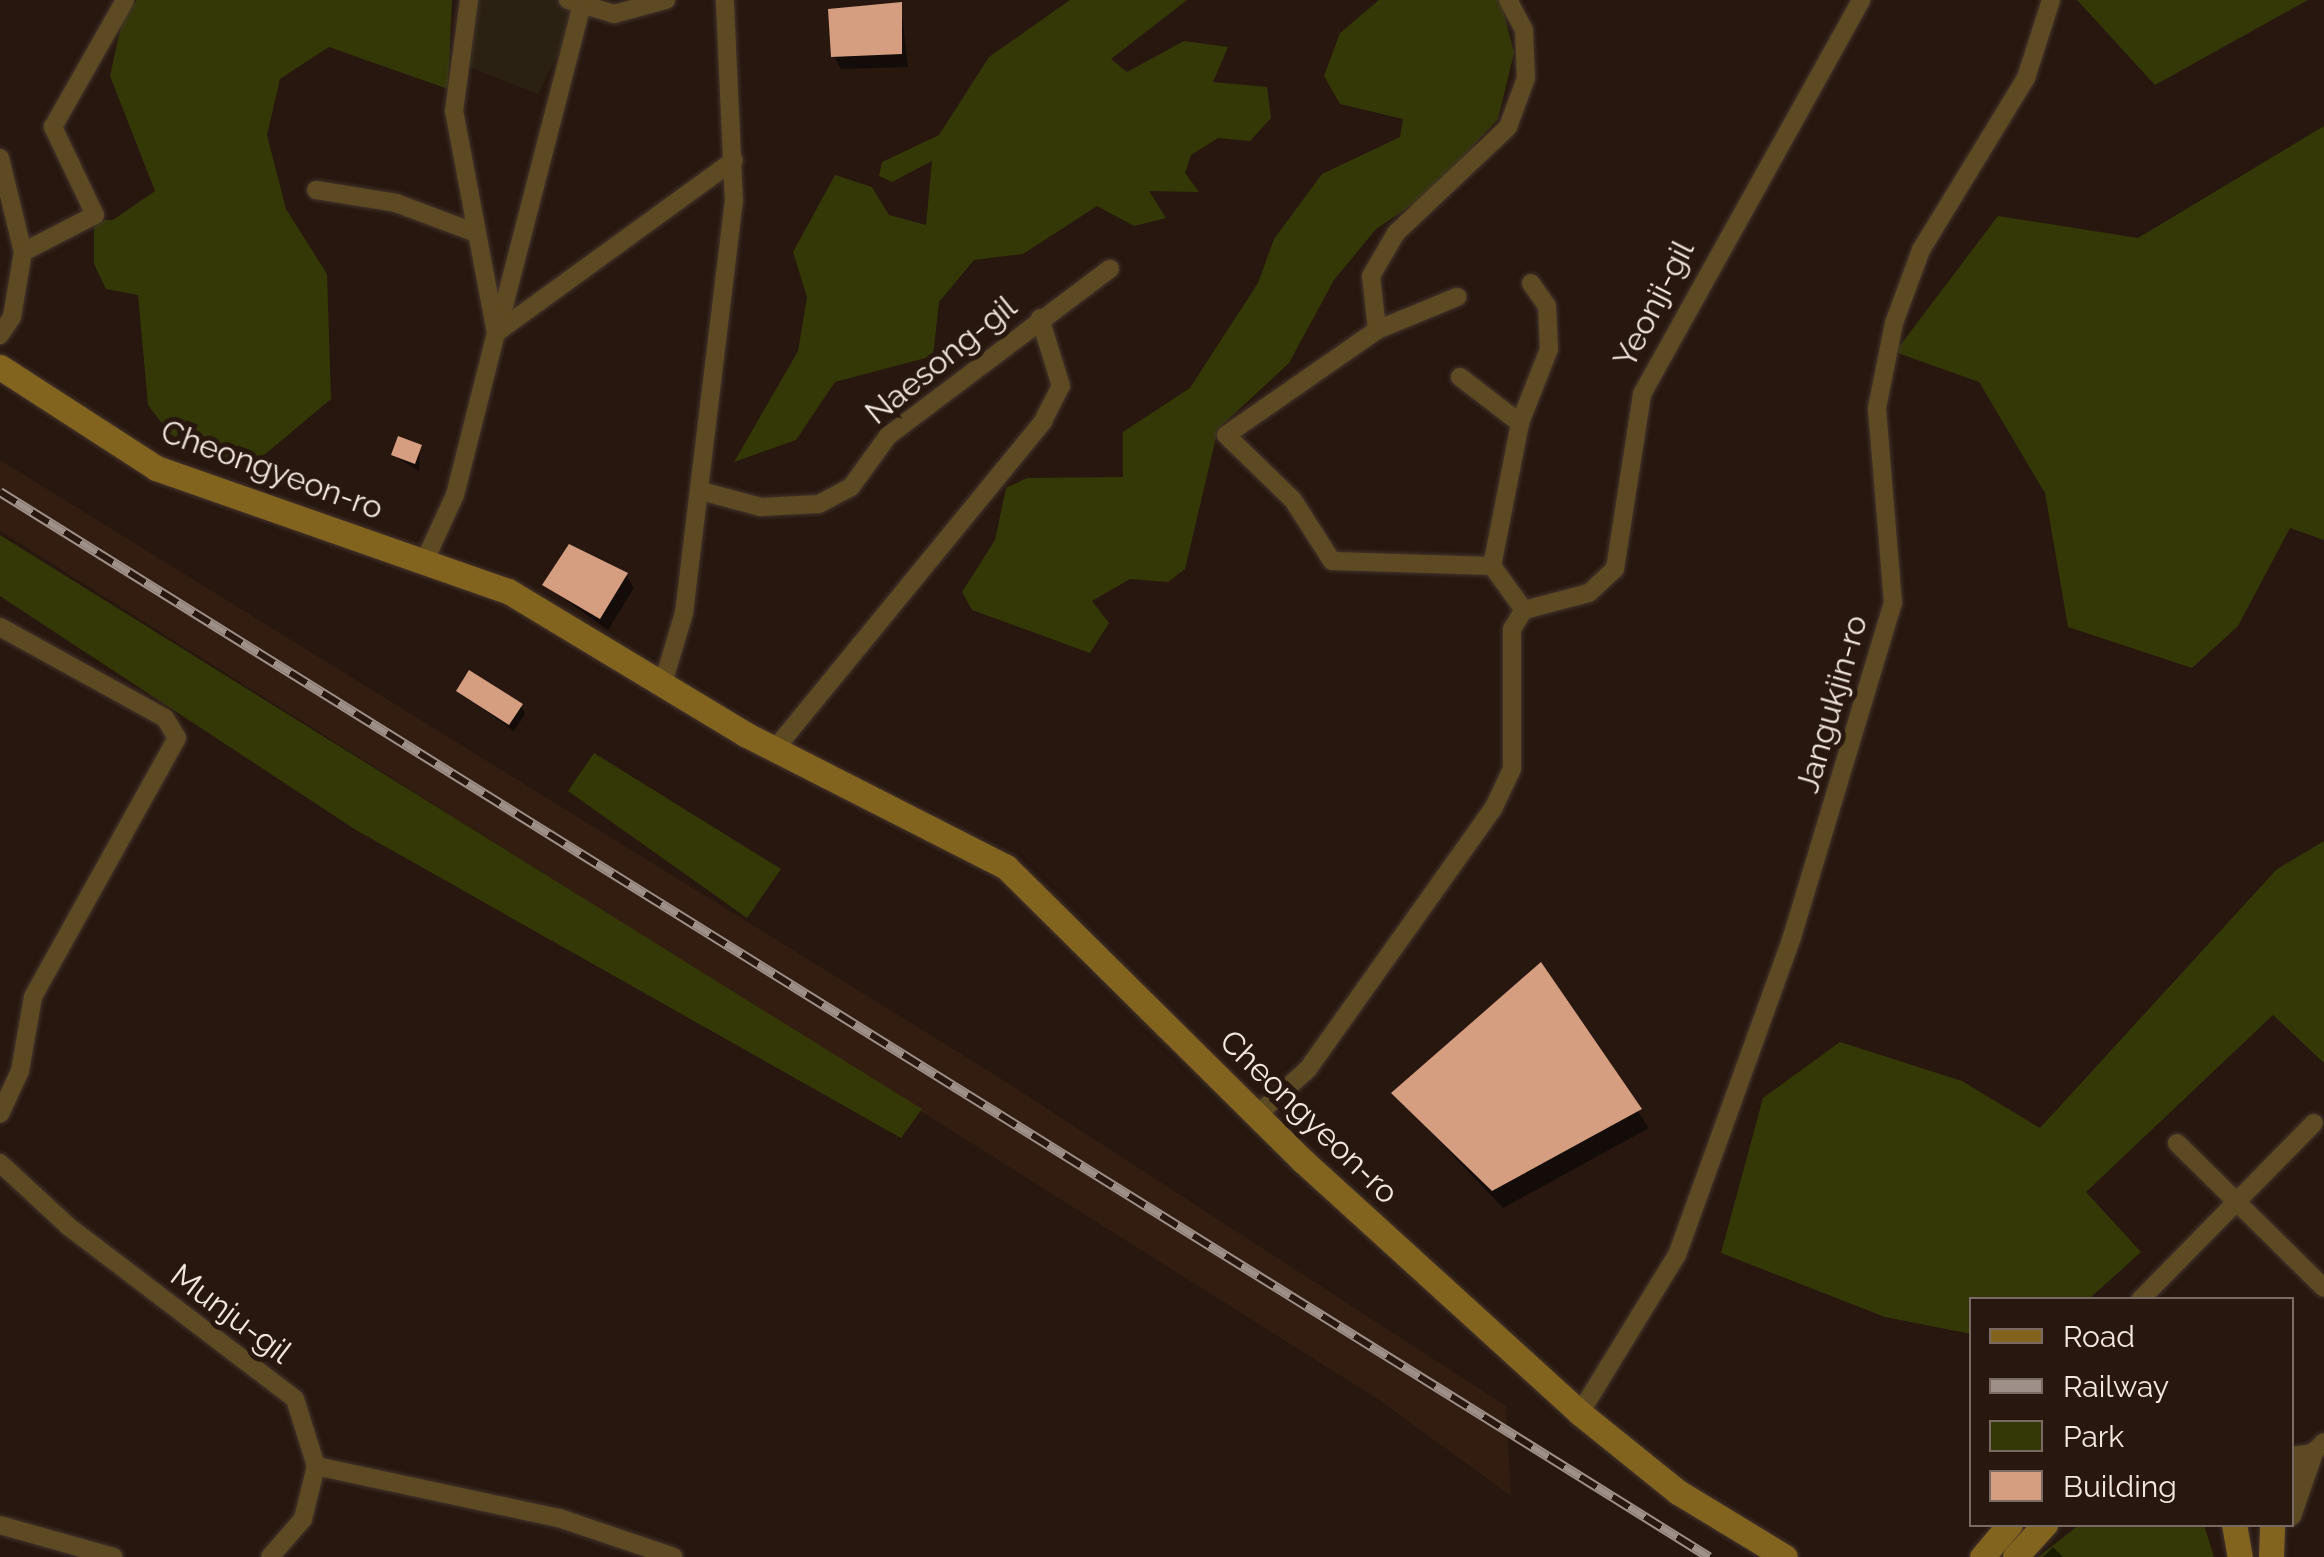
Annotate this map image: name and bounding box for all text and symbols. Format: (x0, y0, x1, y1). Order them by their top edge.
street label: Yeonji-gil (1606, 234, 1702, 374)
street label: Naesong-gil (858, 288, 1024, 432)
street label: Cheongyeon-ro (156, 412, 388, 528)
street label: Jangukjin-ro (1788, 611, 1876, 797)
street label: Cheongyeon-ro (1212, 1022, 1406, 1212)
street label: Munju-gil (163, 1256, 299, 1372)
legend (1969, 1297, 2294, 1527)
text: Road (2063, 1319, 2135, 1354)
text: Railway (2063, 1369, 2169, 1404)
text: Park (2063, 1419, 2124, 1454)
text: Building (2063, 1469, 2177, 1504)

